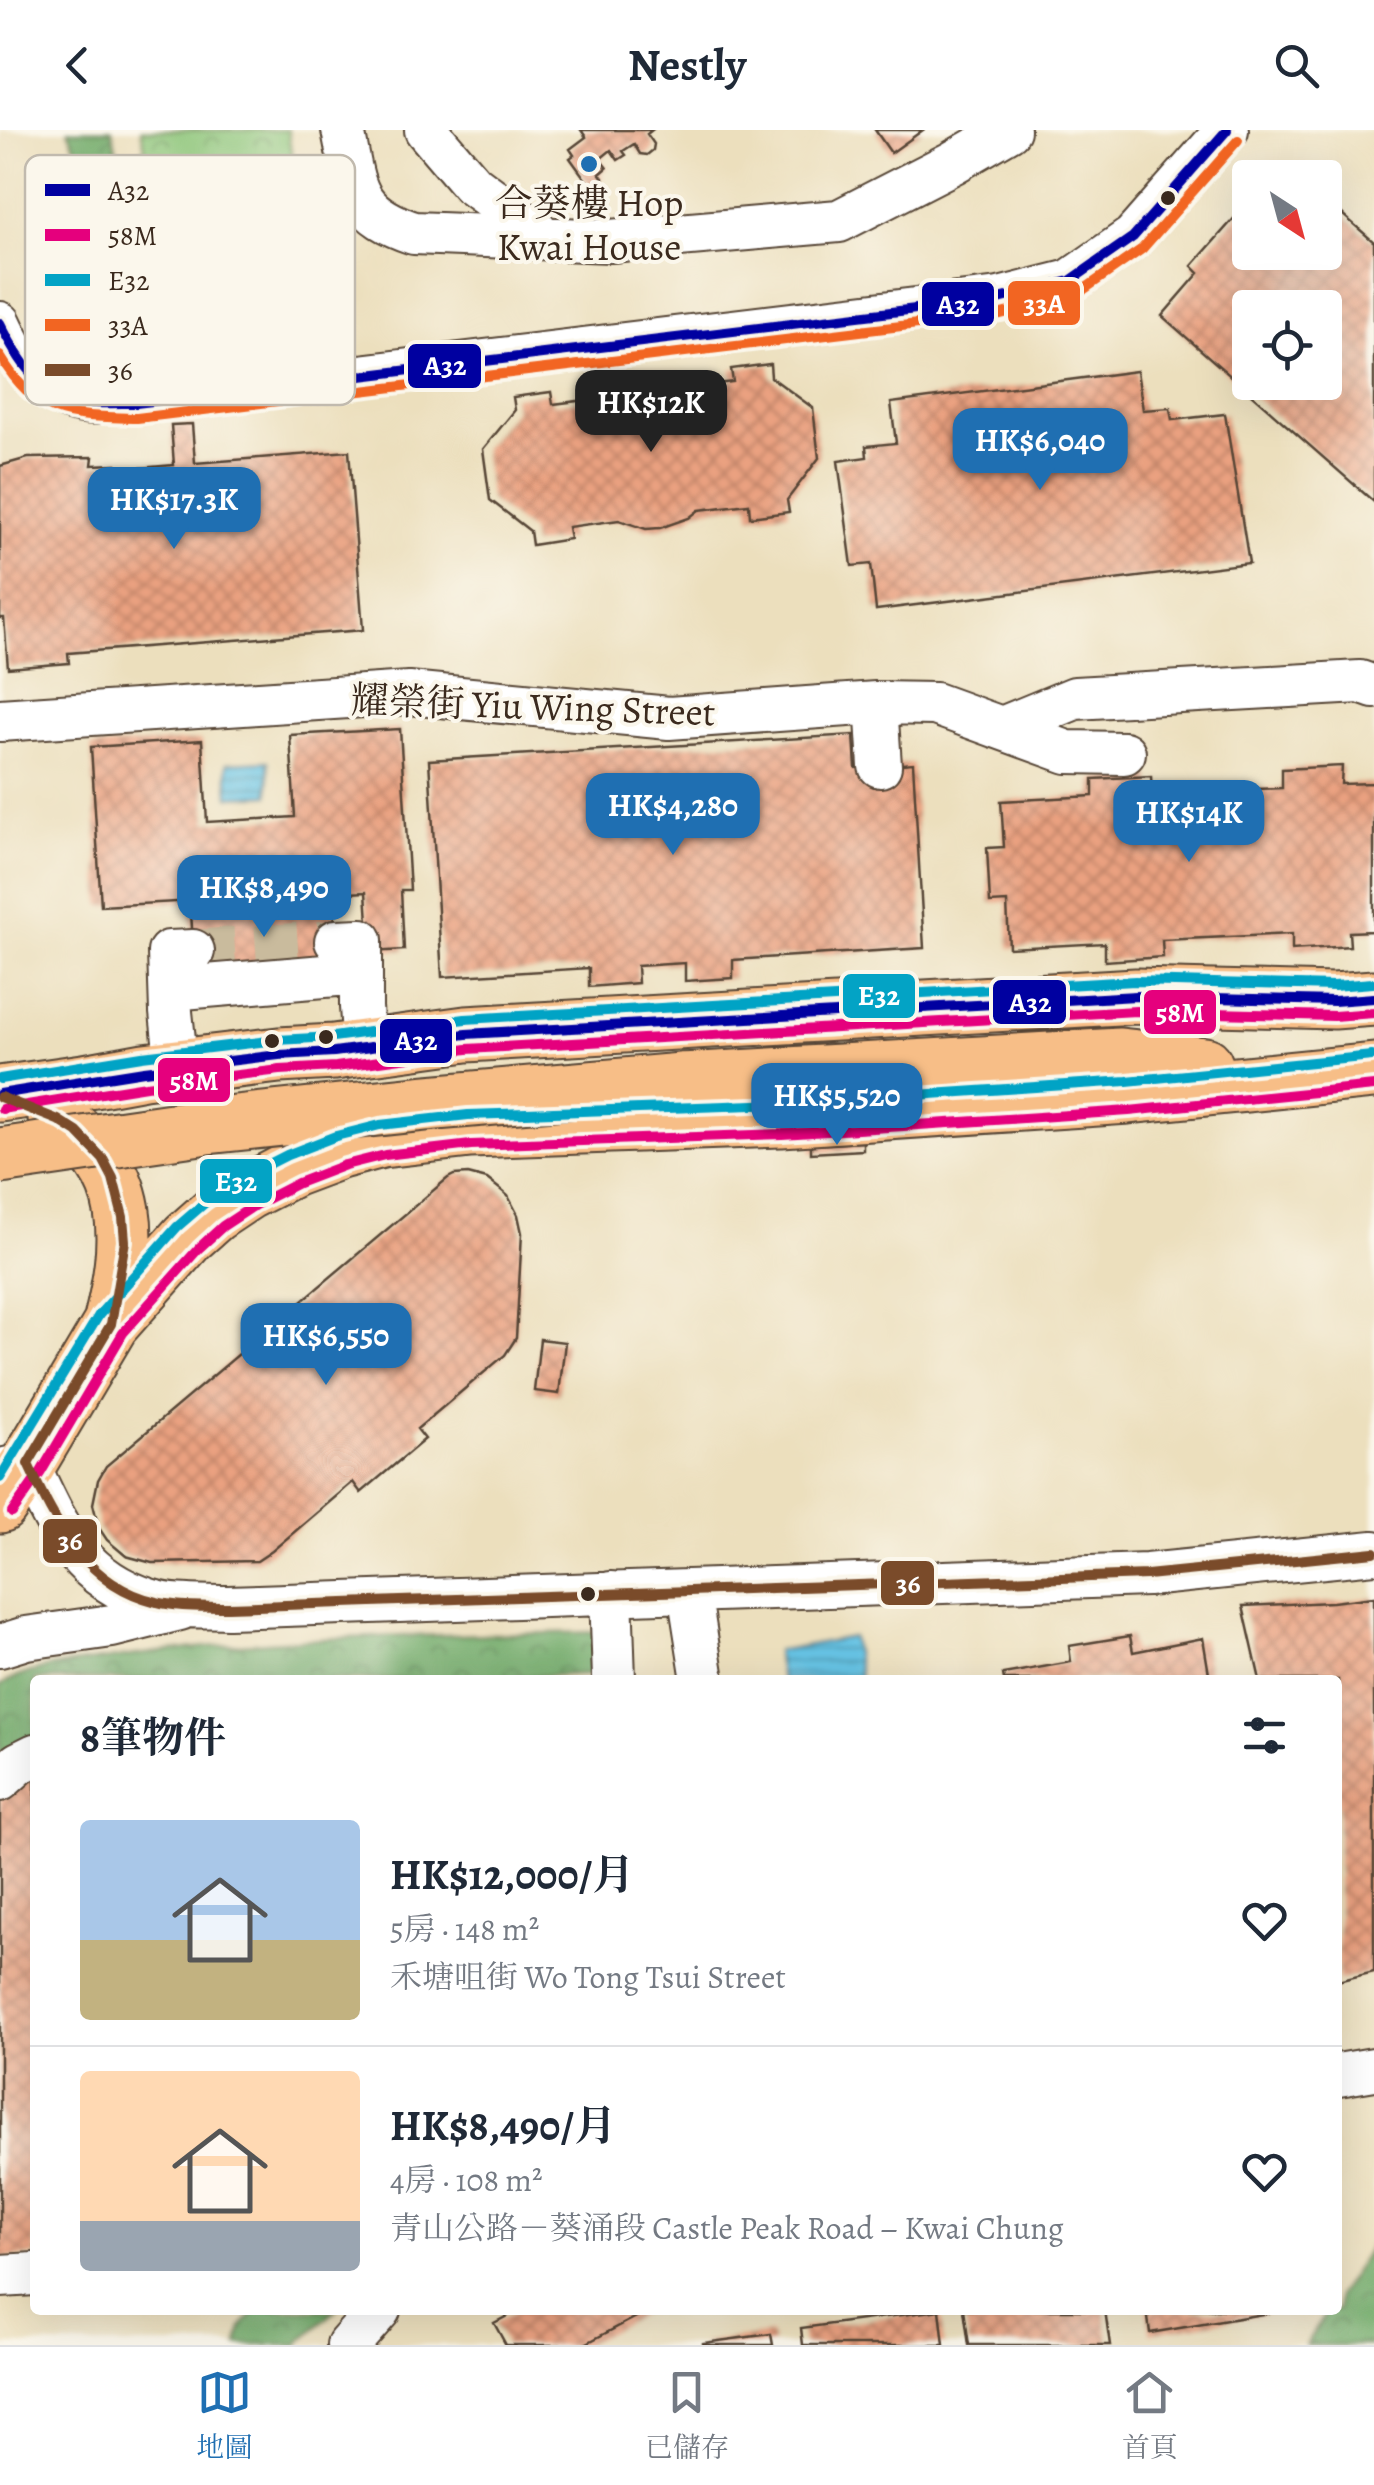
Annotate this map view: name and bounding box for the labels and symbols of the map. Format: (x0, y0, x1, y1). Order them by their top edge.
marker: 合葵樓 Hop Kwai House (578, 153, 600, 175)
legend (25, 155, 355, 405)
north arrow (1232, 160, 1342, 270)
text: A32 (107, 172, 149, 210)
place label: 合葵樓 Hop Kwai House (495, 177, 683, 273)
unlabelled marker (1158, 188, 1178, 208)
text: 58M (108, 217, 157, 255)
text: E32 (108, 262, 150, 300)
line badge: 33A (1006, 279, 1082, 327)
line badge: A32 (920, 280, 996, 328)
text: 33A (1023, 285, 1065, 323)
text: A32 (935, 286, 980, 324)
text: 33A (108, 307, 148, 345)
line badge: A32 (406, 342, 483, 390)
text: A32 (422, 347, 467, 385)
text: 36 (108, 352, 133, 390)
pin: HK$12K (570, 370, 732, 455)
pin: HK$6,040 (937, 408, 1143, 493)
pin: HK$17.3K (71, 467, 277, 552)
street label: 耀榮街 Yiu Wing Street (350, 674, 716, 738)
pin: HK$4,280 (570, 773, 776, 858)
pin: HK$14K (1108, 780, 1270, 865)
pin: HK$8,490 (161, 855, 367, 940)
line badge: E32 (841, 972, 917, 1020)
text: E32 (858, 977, 901, 1015)
line badge: A32 (991, 978, 1068, 1026)
text: A32 (1007, 984, 1052, 1022)
line badge: 58M (1142, 988, 1218, 1036)
text: 58M (1156, 994, 1204, 1032)
line badge: A32 (378, 1017, 454, 1065)
text: A32 (393, 1022, 438, 1060)
unlabelled marker (316, 1027, 336, 1047)
unlabelled marker (262, 1031, 282, 1051)
line badge: 58M (156, 1056, 232, 1104)
text: 58M (170, 1062, 218, 1100)
pin: HK$5,520 (734, 1063, 940, 1148)
line badge: E32 (198, 1157, 274, 1205)
text: E32 (215, 1163, 258, 1201)
pin: HK$6,550 (223, 1303, 429, 1388)
line badge: 36 (41, 1517, 99, 1565)
text: 36 (57, 1522, 83, 1560)
line badge: 36 (879, 1559, 936, 1607)
text: 36 (895, 1565, 921, 1603)
unlabelled marker (578, 1584, 598, 1604)

